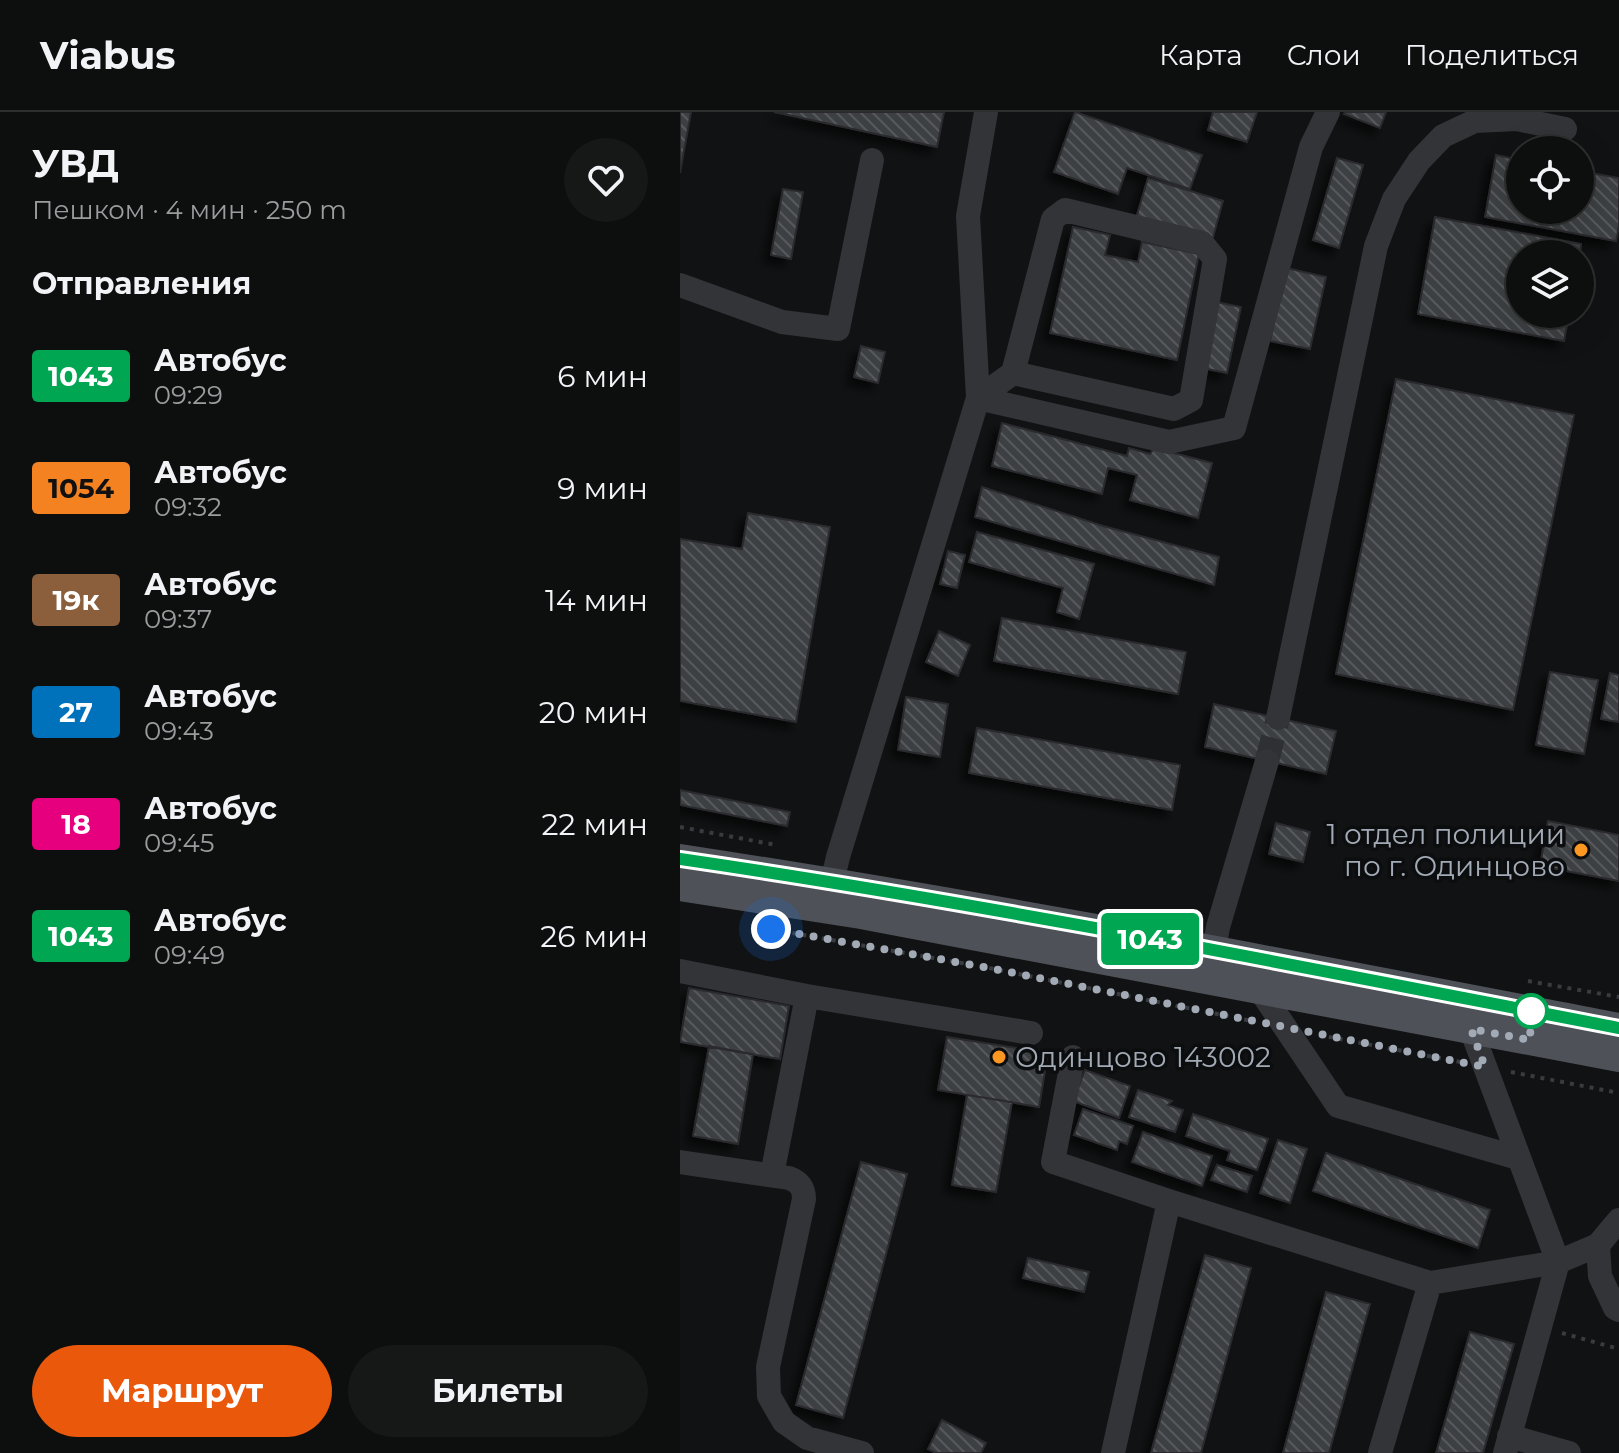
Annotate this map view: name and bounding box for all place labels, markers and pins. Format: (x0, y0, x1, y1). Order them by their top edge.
place label: 1 отдел полиции по г. Одинцово (1326, 817, 1565, 883)
marker: 1 отдел полиции по г. Одинцово (1572, 841, 1590, 859)
unlabelled marker (1514, 994, 1548, 1028)
place label: Одинцово 143002 (1015, 1040, 1271, 1074)
marker: Одинцово 143002 (990, 1048, 1008, 1066)

